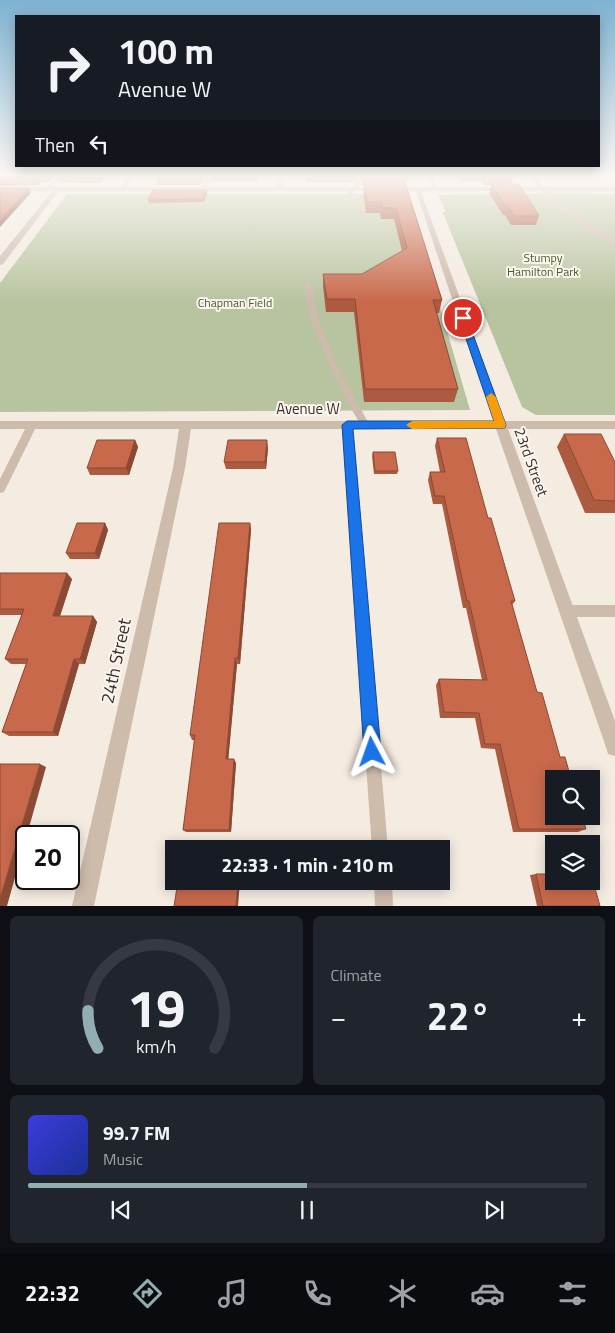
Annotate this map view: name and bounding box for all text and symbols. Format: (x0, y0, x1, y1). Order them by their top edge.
text: 100 m (118, 24, 214, 78)
icon: right (35, 35, 100, 100)
text: Avenue W (118, 72, 211, 106)
text: Then (35, 130, 75, 159)
icon: left (85, 130, 113, 158)
park label: Stumpy Hamilton Park (507, 248, 579, 281)
park label: Chapman Field (198, 293, 272, 312)
pin (442, 297, 484, 339)
icon: arrive (449, 304, 477, 332)
street label: Avenue W (276, 397, 340, 420)
street label: 23rd Street (508, 424, 555, 500)
street label: 24th Street (93, 615, 138, 706)
position arrow (345, 725, 397, 777)
map controls (545, 770, 600, 890)
button: search (545, 770, 600, 825)
speed limit sign: 20 (15, 825, 80, 890)
button: layers (545, 835, 600, 890)
text: 22:33 · 1 min · 210 m (221, 850, 394, 879)
text: Climate (331, 963, 382, 987)
text: 19 (127, 968, 185, 1047)
text: 22° (427, 987, 491, 1045)
text: − (331, 995, 346, 1038)
text: + (571, 995, 587, 1038)
text: km/h (136, 1033, 176, 1060)
text: 99.7 FM (103, 1118, 170, 1147)
text: Music (103, 1147, 143, 1171)
icon: previous (107, 1196, 135, 1224)
icon: pause (293, 1196, 321, 1224)
icon: next (480, 1196, 508, 1224)
text: 22:32 (25, 1276, 80, 1310)
icon: directions (130, 1276, 165, 1311)
icon: music (215, 1276, 250, 1311)
icon: phone (300, 1276, 335, 1311)
icon: climate (385, 1276, 420, 1311)
icon: car (470, 1276, 505, 1311)
icon: filters (555, 1276, 590, 1311)

